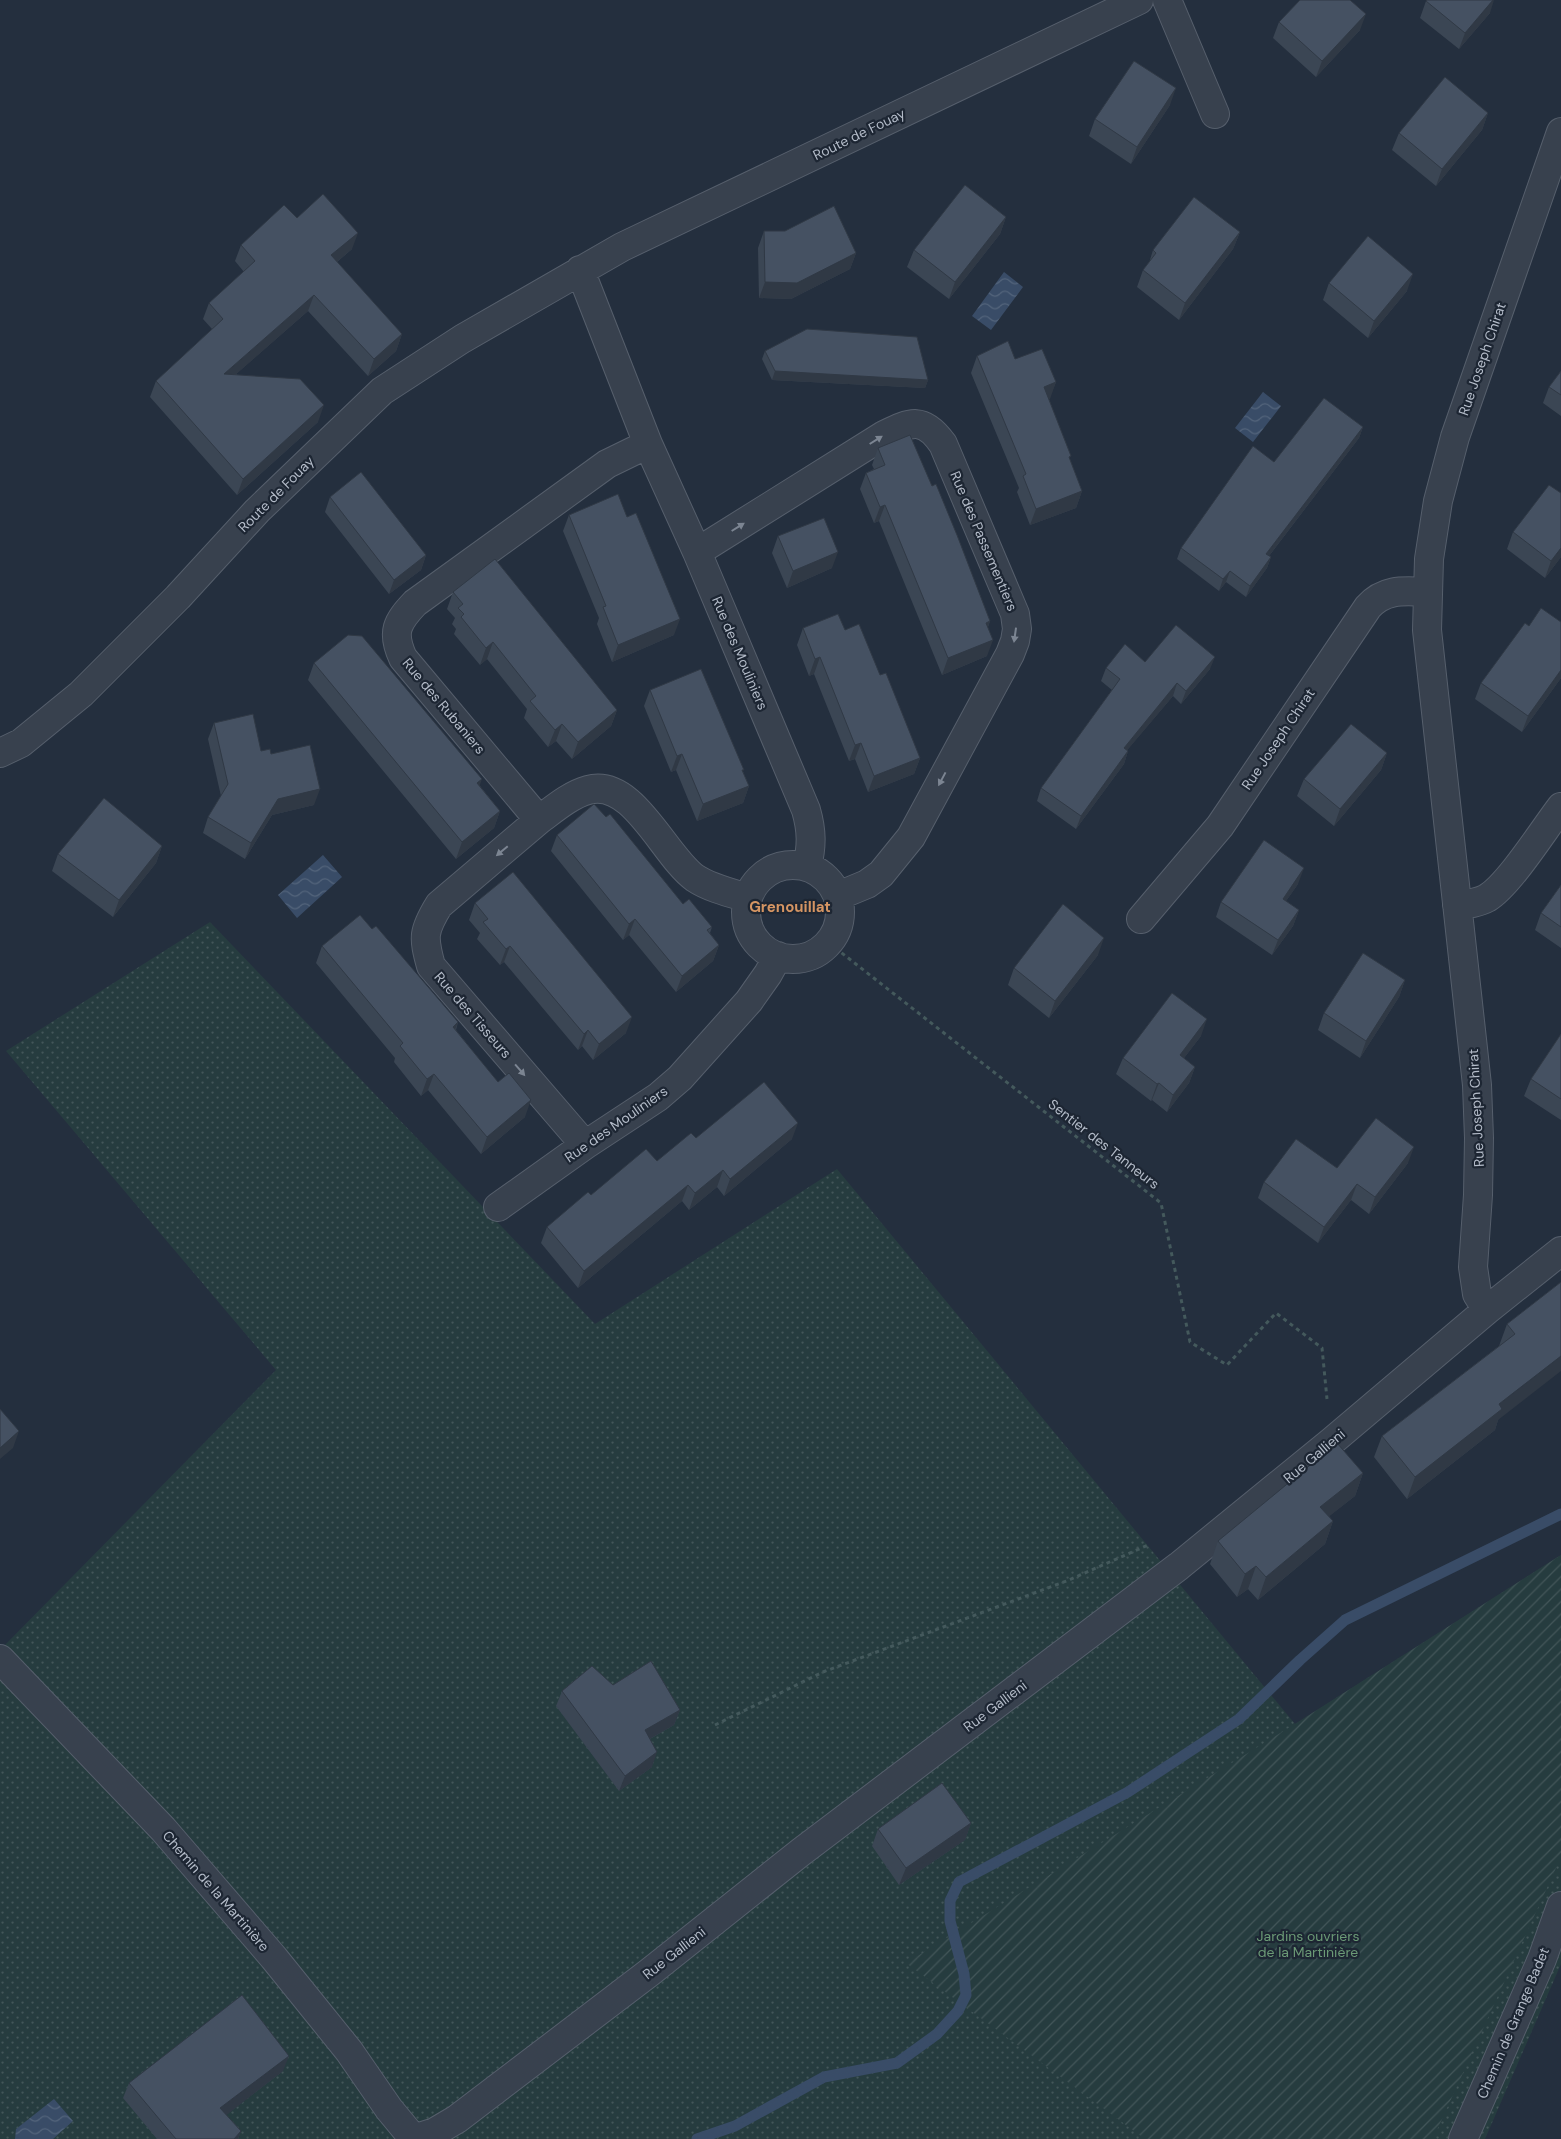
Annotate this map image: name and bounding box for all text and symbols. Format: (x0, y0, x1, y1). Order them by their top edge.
street label: Route de Fouay (810, 104, 908, 164)
street label: Rue Joseph Chirat (1454, 300, 1510, 418)
one-way arrow (869, 436, 882, 445)
street label: Route de Fouay (234, 452, 318, 536)
street label: Rue des Passementiers (946, 468, 1022, 614)
one-way arrow (732, 522, 745, 531)
street label: Rue des Mouliniers (708, 593, 772, 713)
one-way arrow (1011, 627, 1019, 643)
street label: Rue des Rubaniers (399, 654, 489, 758)
street label: Rue Joseph Chirat (1237, 685, 1319, 793)
one-way arrow (938, 772, 946, 787)
one-way arrow (496, 846, 509, 857)
district label: Grenouillat (749, 897, 831, 917)
street label: Rue des Tisseurs (430, 968, 516, 1062)
street label: Rue Joseph Chirat (1464, 1048, 1488, 1168)
one-way arrow (514, 1063, 526, 1075)
street label: Rue des Mouliniers (561, 1082, 671, 1166)
street label: Sentier des Tanneurs (1045, 1095, 1163, 1193)
street label: Rue Gallieni (1279, 1425, 1349, 1487)
street label: Rue Gallieni (960, 1676, 1030, 1736)
street label: Chemin de la Martinière (159, 1827, 273, 1955)
street label: Rue Gallieni (639, 1923, 709, 1983)
park label: Jardins ouvriers de la Martinière (1257, 1927, 1359, 1961)
street label: Chemin de Grange Badet (1473, 1945, 1553, 2101)

